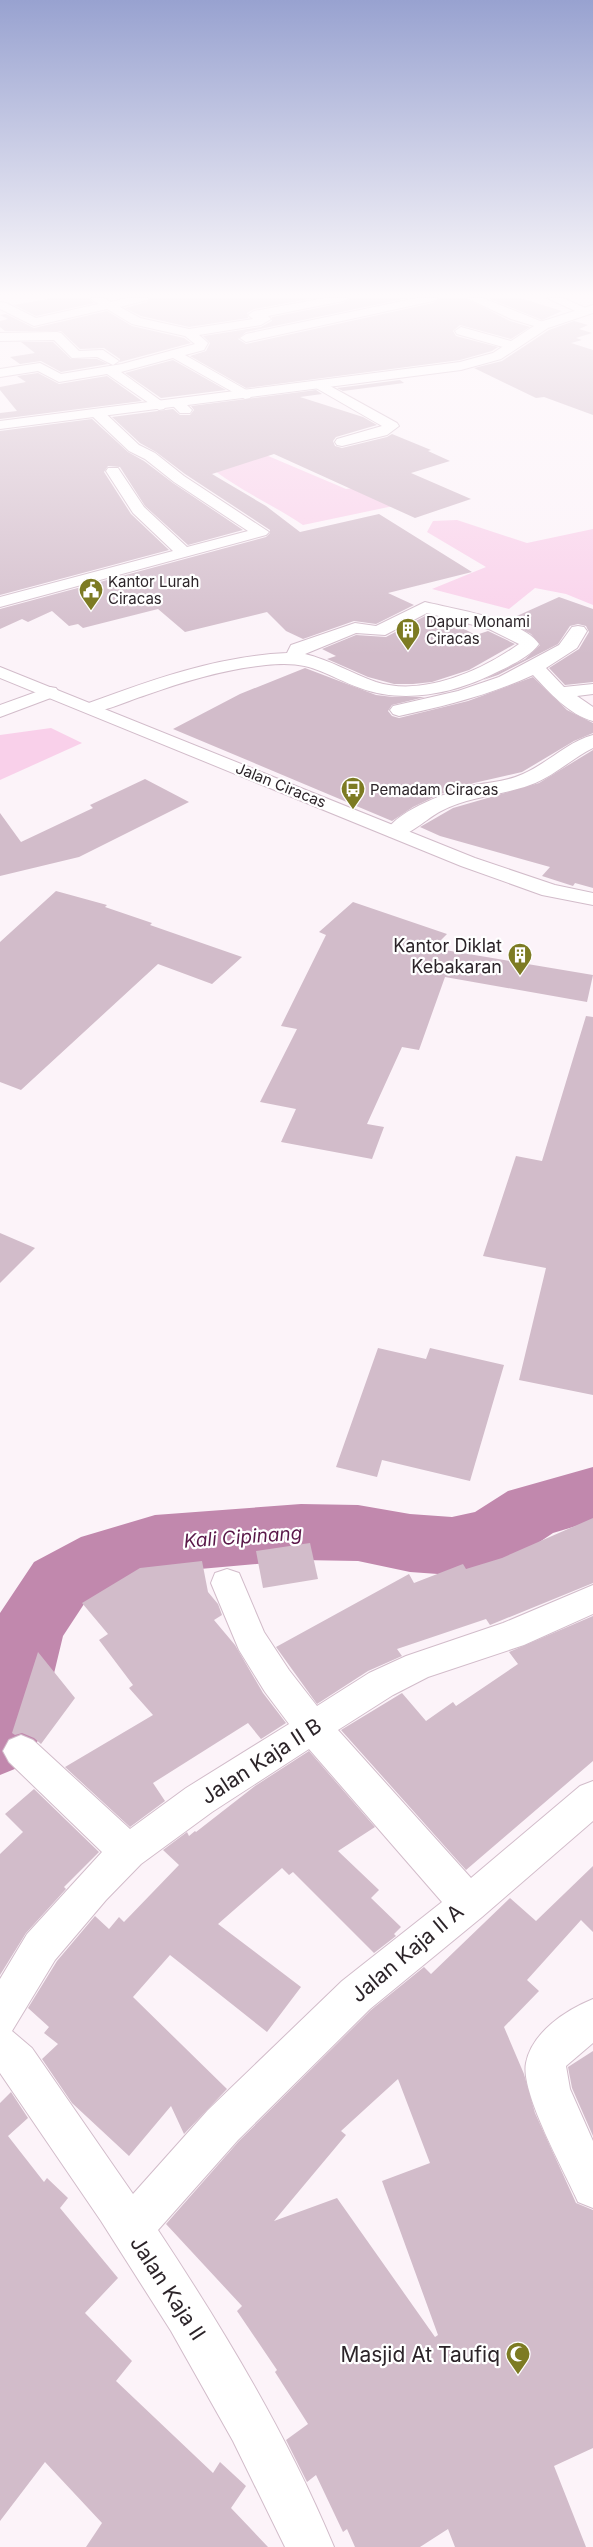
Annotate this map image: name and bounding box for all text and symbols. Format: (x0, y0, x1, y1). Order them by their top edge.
place label: Kantor Lurah Ciracas (108, 572, 199, 608)
public building icon: Kantor Lurah Ciracas (78, 577, 104, 611)
place label: Dapur Monami Ciracas (426, 612, 530, 648)
building icon: Dapur Monami Ciracas (395, 617, 421, 651)
street label: Jalan Ciracas (233, 758, 329, 812)
bus stop icon: Pemadam Ciracas (340, 776, 366, 810)
place label: Pemadam Ciracas (370, 780, 499, 799)
place label: Kantor Diklat Kebakaran (393, 935, 502, 977)
building icon: Kantor Diklat Kebakaran (507, 942, 533, 976)
water label: Kali Cipinang (183, 1521, 303, 1553)
street label: Jalan Kaja II B (196, 1713, 326, 1809)
street label: Jalan Kaja II A (346, 1899, 468, 2007)
street label: Jalan Kaja II (125, 2231, 211, 2345)
mosque icon: Masjid At Taufiq (505, 2341, 531, 2375)
place label: Masjid At Taufiq (340, 2342, 500, 2367)

